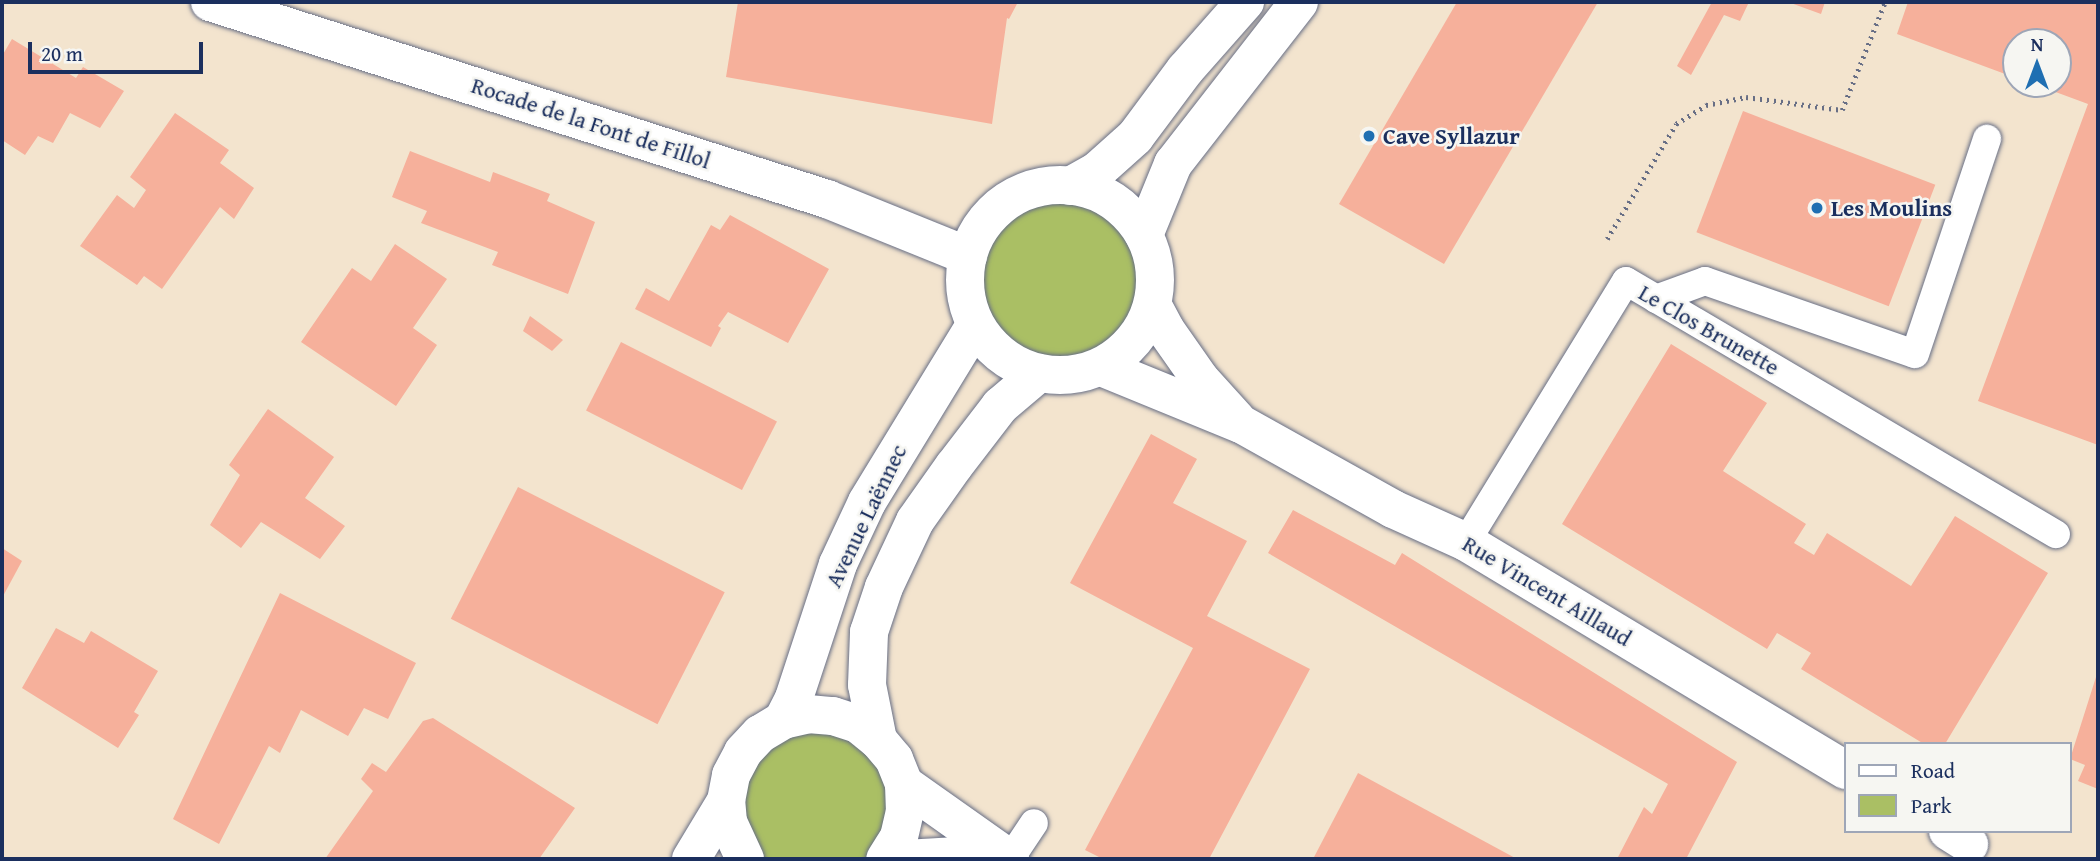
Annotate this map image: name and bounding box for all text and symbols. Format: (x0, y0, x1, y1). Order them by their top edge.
scale bar (32, 28, 206, 72)
north arrow (2002, 28, 2072, 98)
text: N (2031, 30, 2043, 58)
text: 20 m (41, 38, 83, 69)
street label: Rocade de la Font de Fillol (468, 71, 714, 175)
place label: Cave Syllazur (1383, 122, 1520, 150)
marker: Cave Syllazur (1361, 128, 1377, 144)
place label: Les Moulins (1831, 194, 1952, 222)
marker: Les Moulins (1809, 200, 1825, 216)
street label: Le Clos Brunette (1634, 279, 1784, 381)
street label: Avenue Laënnec (820, 440, 912, 592)
street label: Rue Vincent Aillaud (1458, 530, 1636, 652)
legend (1844, 742, 2072, 833)
text: Road (1911, 755, 1955, 786)
text: Park (1911, 790, 1952, 821)

